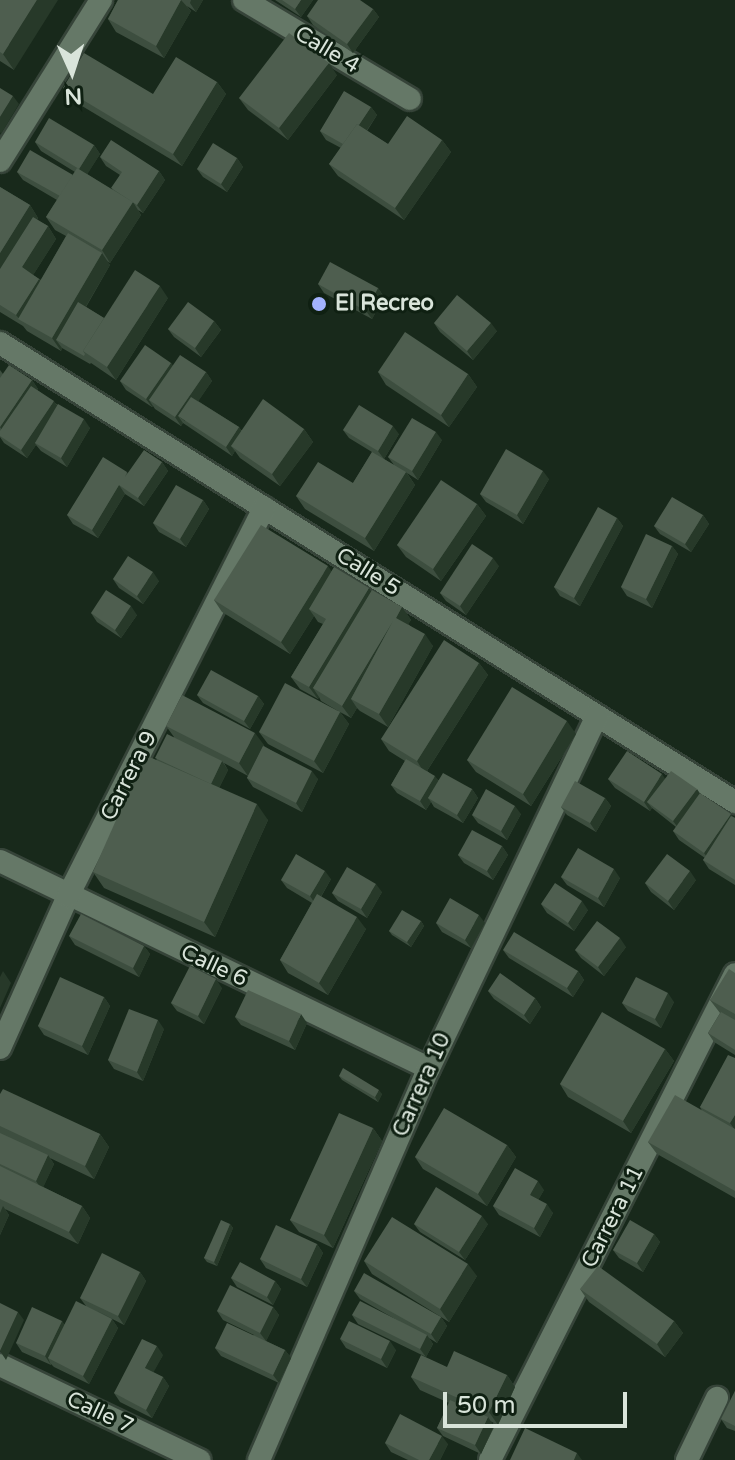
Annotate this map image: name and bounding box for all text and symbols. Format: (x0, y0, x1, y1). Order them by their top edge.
street label: Calle 4 (290, 21, 364, 79)
north arrow (32, 32, 112, 112)
text: N (64, 83, 83, 109)
place label: El Recreo (335, 291, 434, 317)
marker: El Recreo (310, 295, 328, 313)
street label: Calle 5 (331, 542, 405, 602)
street label: Carrera 9 (95, 727, 163, 825)
street label: Calle 6 (176, 939, 252, 993)
street label: Carrera 10 (387, 1029, 457, 1141)
street label: Carrera 11 (576, 1162, 650, 1272)
scale bar (447, 1376, 631, 1426)
street label: Calle 7 (62, 1386, 138, 1440)
text: 50 m (457, 1391, 515, 1420)

